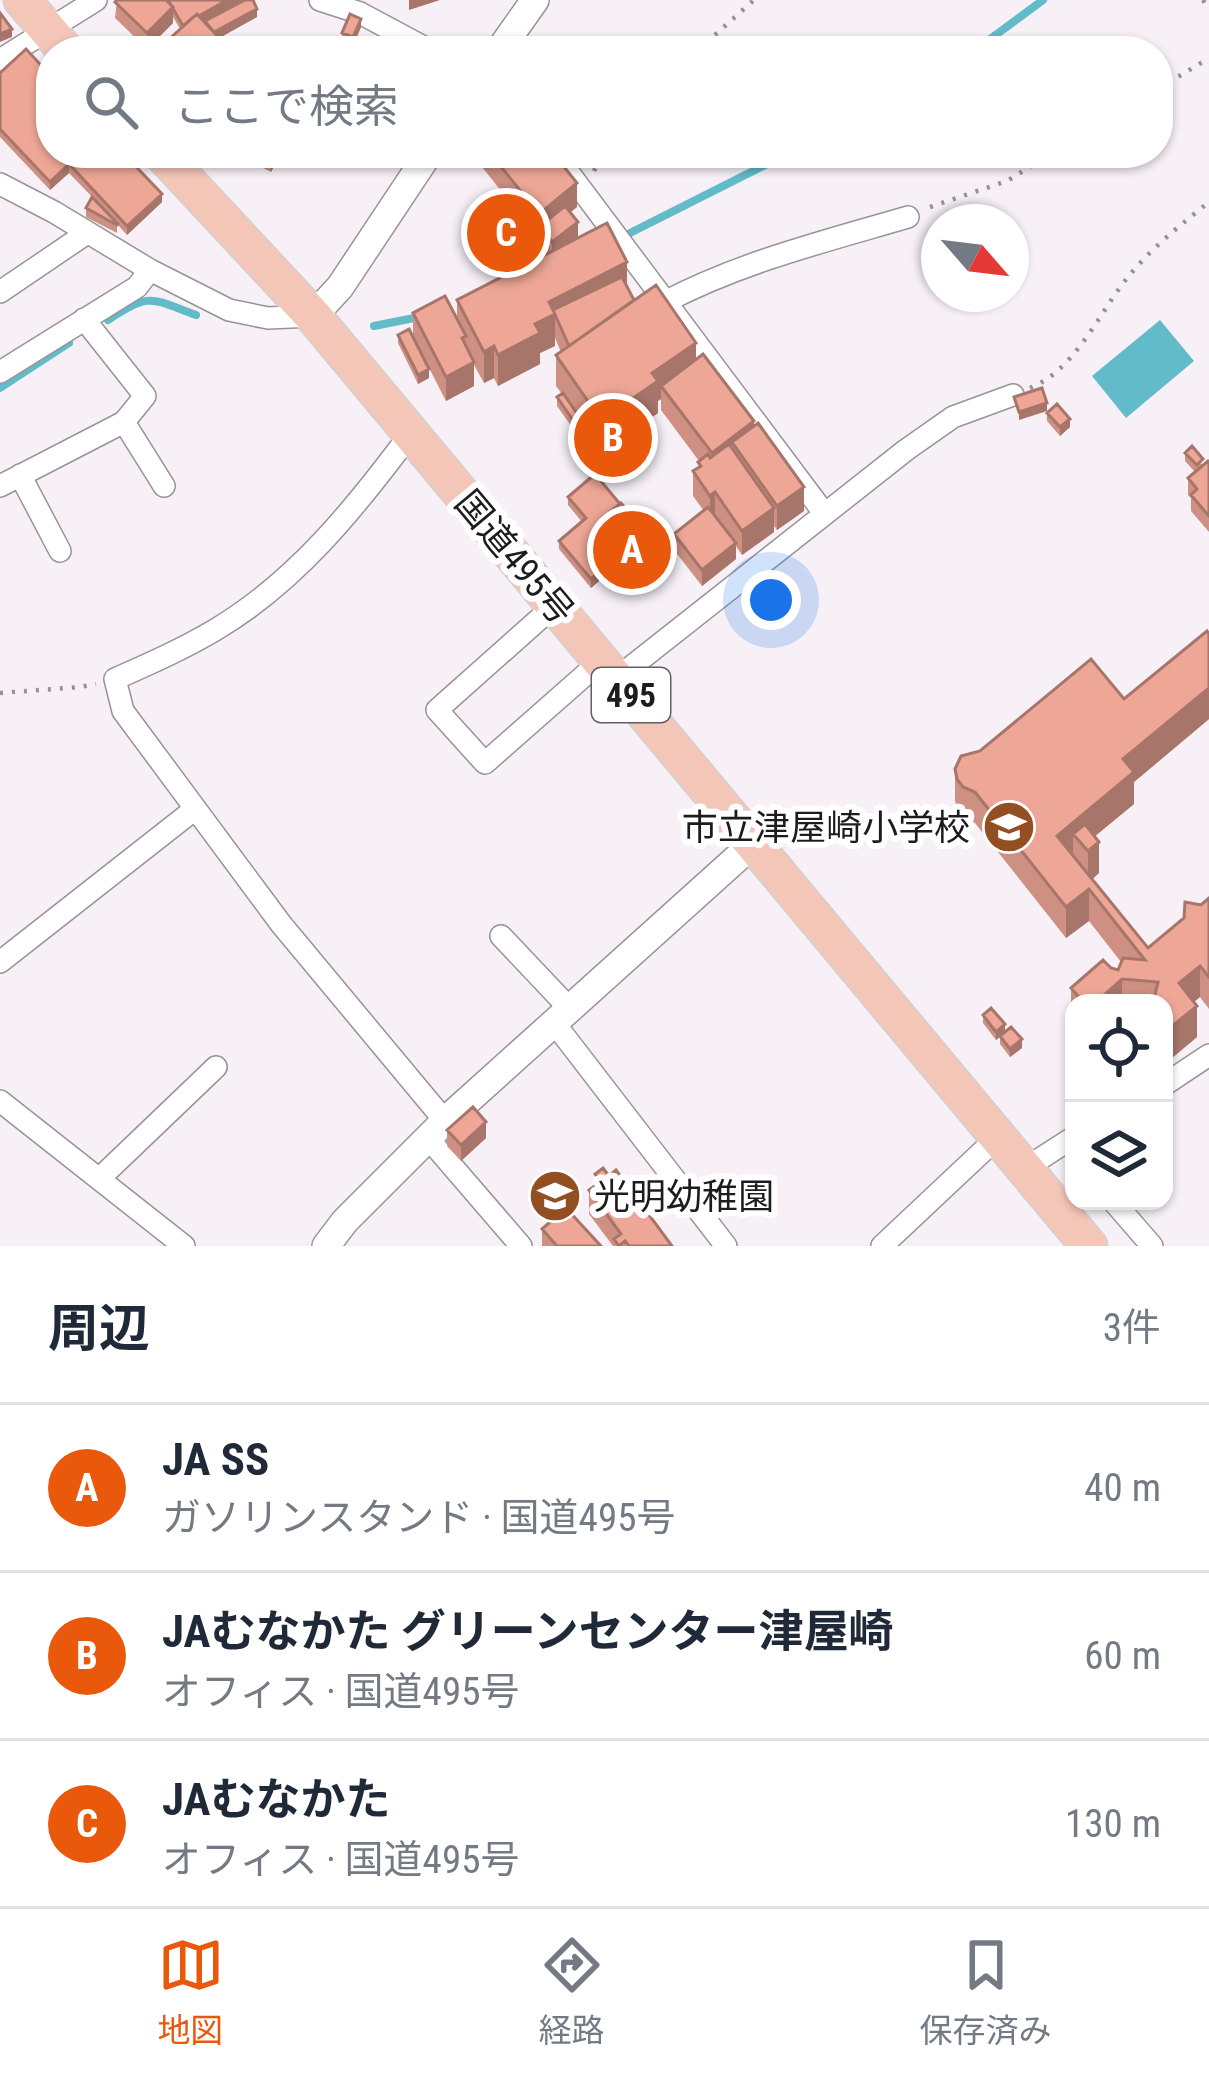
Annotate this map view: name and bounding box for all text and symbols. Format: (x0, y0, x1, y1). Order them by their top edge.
search box (36, 36, 1173, 168)
icon: search (78, 69, 144, 135)
text: ここで検索 (174, 80, 399, 133)
pin: C (467, 188, 545, 278)
north arrow (921, 204, 1029, 312)
pin: B (574, 393, 652, 483)
street label: 国道495号 (446, 482, 582, 633)
pin: A (593, 505, 671, 595)
your location (741, 570, 801, 630)
road number: 495 (592, 668, 670, 722)
school or university icon: 市立津屋崎小学校 (981, 799, 1037, 855)
place label: 市立津屋崎小学校 (682, 807, 970, 849)
map controls (1065, 994, 1173, 1210)
button: locate (1065, 994, 1173, 1102)
button: layers (1065, 1102, 1173, 1210)
school or university icon: 光明幼稚園 (527, 1168, 583, 1224)
place label: 光明幼稚園 (594, 1176, 774, 1218)
text: 周辺 (48, 1299, 150, 1358)
text: 3件 (1103, 1305, 1161, 1351)
text: JA SS (162, 1433, 269, 1486)
text: A (75, 1465, 99, 1511)
text: 40 m (1084, 1465, 1161, 1511)
text: ガソリンスタンド · 国道495号 (162, 1495, 675, 1541)
text: JAむなかた グリーンセンター津屋崎 (162, 1605, 894, 1658)
text: B (76, 1633, 98, 1679)
text: 60 m (1084, 1633, 1161, 1679)
text: オフィス · 国道495号 (162, 1669, 519, 1715)
text: JAむなかた (162, 1773, 390, 1826)
text: C (76, 1801, 98, 1847)
text: 130 m (1065, 1801, 1161, 1847)
text: オフィス · 国道495号 (162, 1837, 519, 1883)
tab: 地図 (158, 1932, 224, 2052)
tab: 経路 (539, 1932, 605, 2052)
tab: 保存済み (920, 1932, 1052, 2052)

